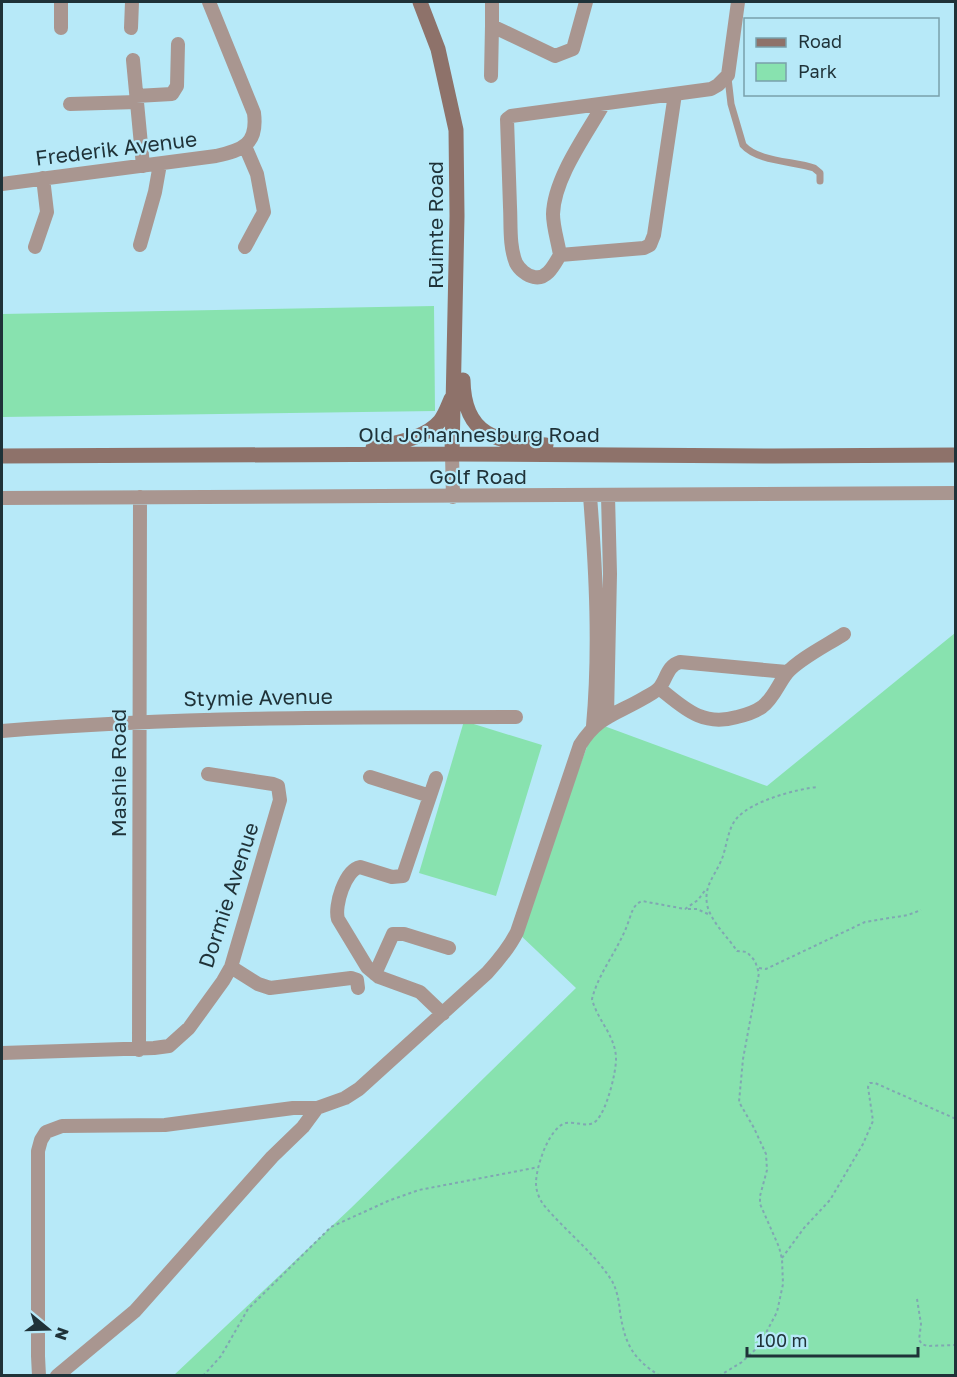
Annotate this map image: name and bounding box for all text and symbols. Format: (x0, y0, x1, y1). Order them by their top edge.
legend (744, 18, 939, 96)
text: Road (798, 30, 842, 52)
text: Park (798, 60, 837, 82)
street label: Frederik Avenue (34, 125, 198, 171)
street label: Ruimte Road (422, 161, 448, 289)
street label: Old Johannesburg Road (358, 421, 600, 447)
street label: Golf Road (429, 463, 527, 489)
street label: Stymie Avenue (183, 683, 333, 711)
street label: Mashie Road (105, 709, 131, 837)
street label: Dormie Avenue (192, 819, 264, 971)
north arrow (18, 1299, 78, 1359)
scale bar (747, 1320, 918, 1358)
text: N (51, 1325, 74, 1343)
text: 100 m (756, 1329, 807, 1351)

